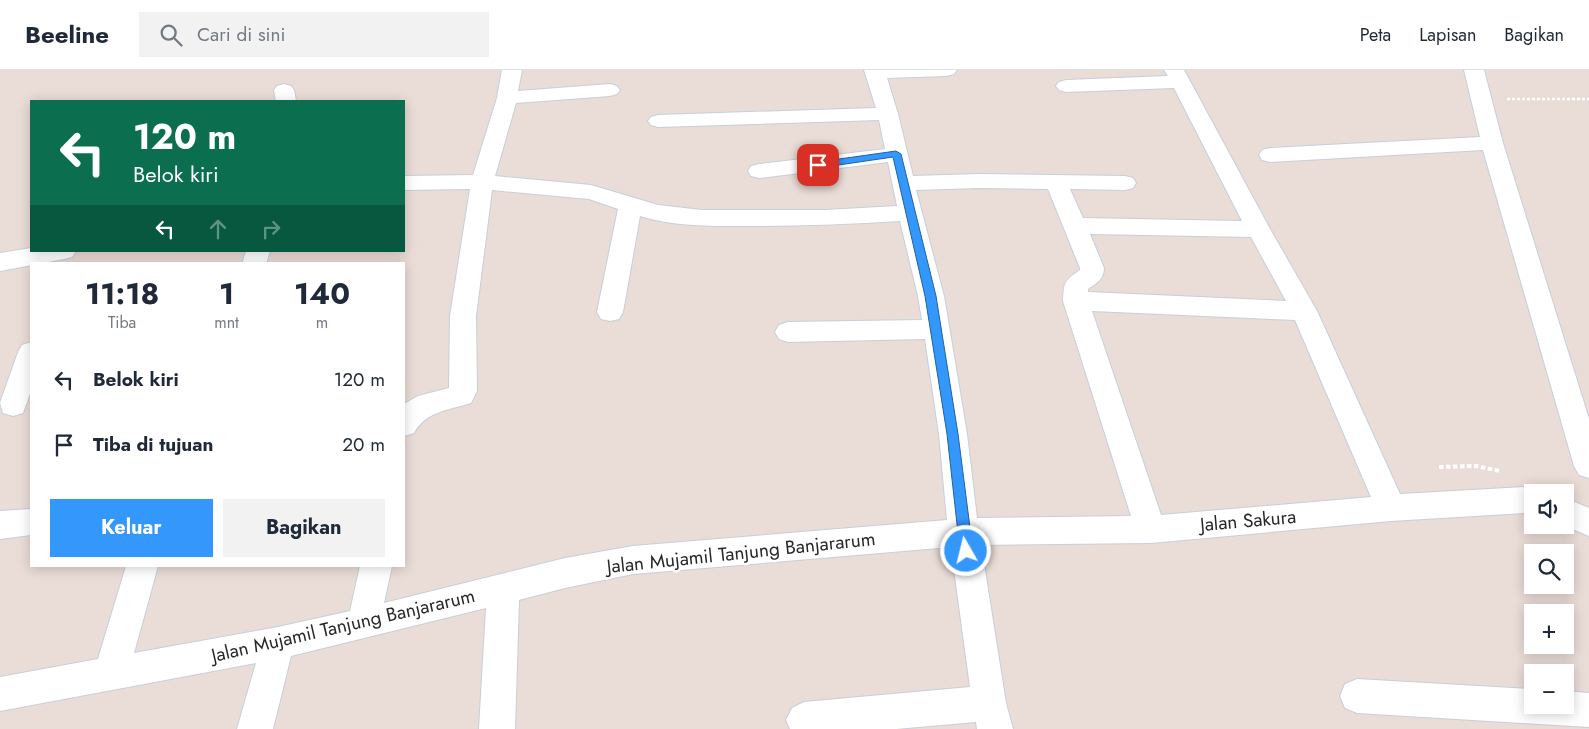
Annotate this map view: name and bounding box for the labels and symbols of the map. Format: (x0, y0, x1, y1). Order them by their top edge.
pin (797, 144, 839, 186)
street label: Jalan Sakura (1196, 503, 1297, 538)
position arrow (939, 524, 991, 576)
street label: Jalan Mujamil Tanjung Banjararum (602, 525, 877, 580)
street label: Jalan Mujamil Tanjung Banjararum (206, 582, 478, 670)

